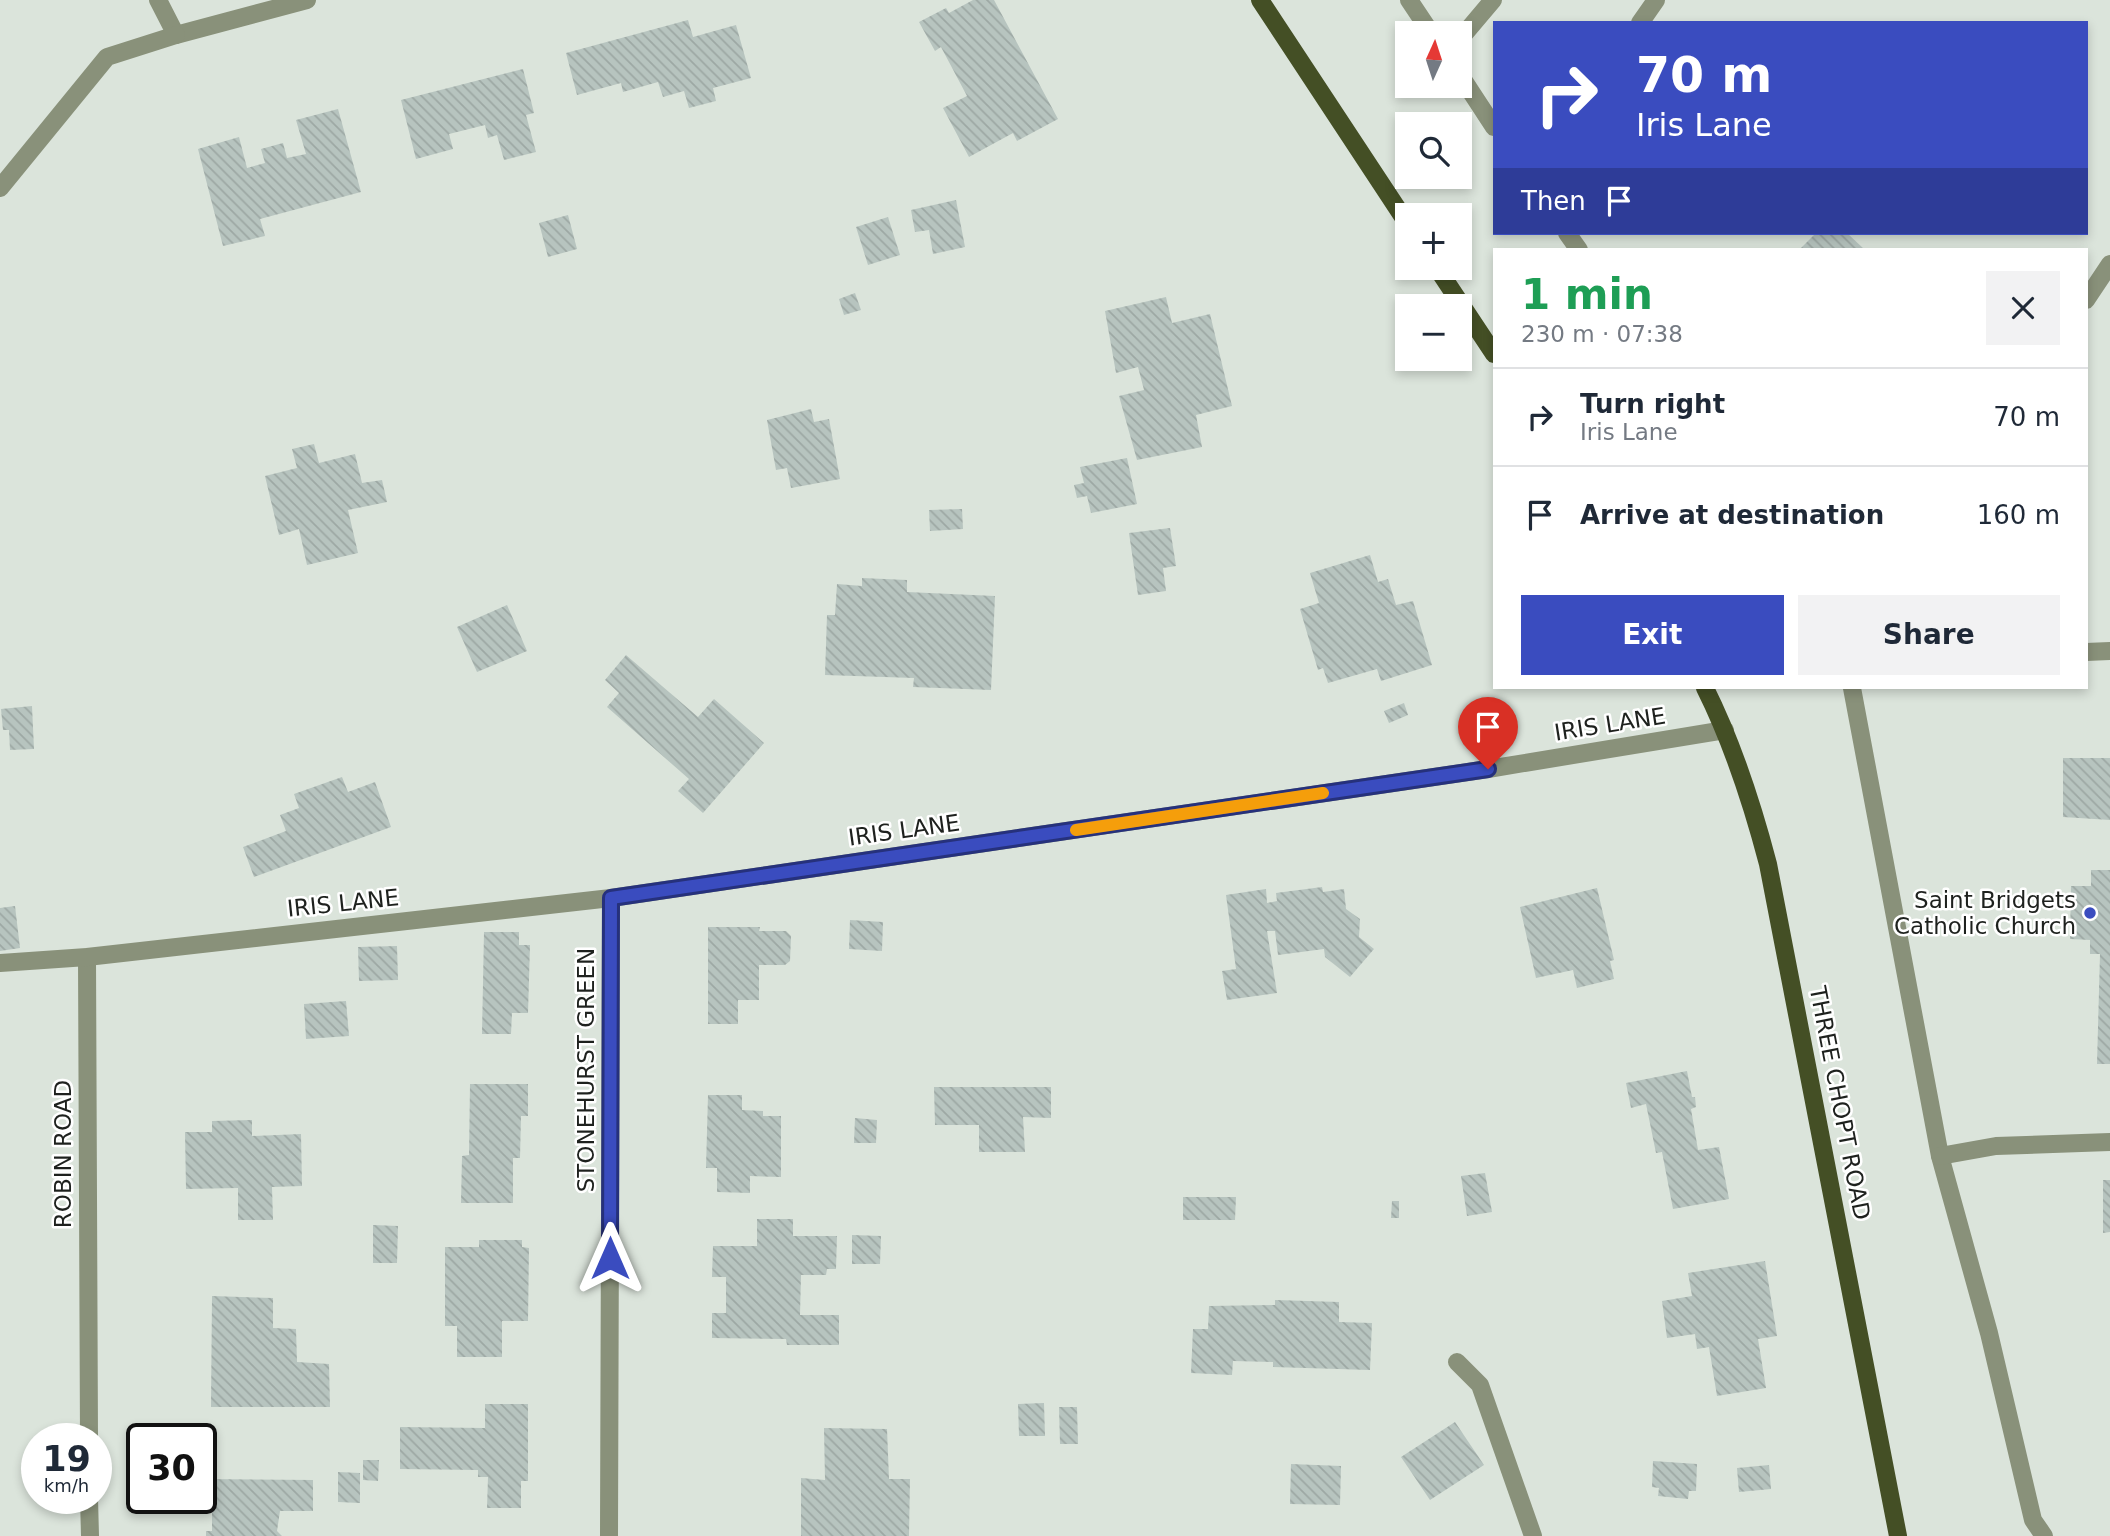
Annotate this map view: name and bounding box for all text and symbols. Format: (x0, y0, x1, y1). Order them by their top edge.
north arrow (1395, 21, 1472, 98)
map controls (1395, 21, 1472, 371)
text: 70 m (1636, 47, 1772, 104)
icon: right (1521, 49, 1612, 140)
text: Iris Lane (1636, 106, 1772, 144)
button: search (1395, 112, 1472, 189)
icon: arrive (1600, 182, 1638, 220)
text: Then (1521, 186, 1586, 216)
button: + (1395, 203, 1472, 280)
text: 1 min (1521, 270, 1653, 319)
button: close (1986, 271, 2060, 345)
button: − (1395, 294, 1472, 371)
text: 230 m · 07:38 (1521, 321, 1683, 347)
text: Turn right (1580, 389, 1725, 419)
icon: right (1521, 398, 1559, 436)
text: 70 m (1993, 402, 2060, 432)
text: Iris Lane (1580, 419, 1678, 445)
icon: arrive (1521, 496, 1559, 534)
text: Arrive at destination (1580, 500, 1884, 530)
text: 160 m (1977, 500, 2060, 530)
button: Exit (1521, 595, 1784, 675)
button: Share (1798, 595, 2060, 675)
pin (1458, 697, 1518, 769)
street label: IRIS LANE (1553, 702, 1667, 746)
icon: arrive (1469, 708, 1507, 746)
street label: IRIS LANE (847, 809, 961, 851)
street label: IRIS LANE (286, 884, 400, 922)
place label: Saint Bridgets Catholic Church (1894, 887, 2076, 939)
marker: Saint Bridgets Catholic Church (2082, 905, 2098, 921)
street label: STONEHURST GREEN (573, 948, 599, 1192)
street label: THREE CHOPT ROAD (1804, 983, 1875, 1222)
street label: ROBIN ROAD (50, 1080, 76, 1228)
position arrow (573, 1221, 647, 1295)
speed limit sign: 30 (126, 1423, 217, 1514)
text: 19 (42, 1439, 91, 1479)
text: km/h (44, 1475, 89, 1496)

